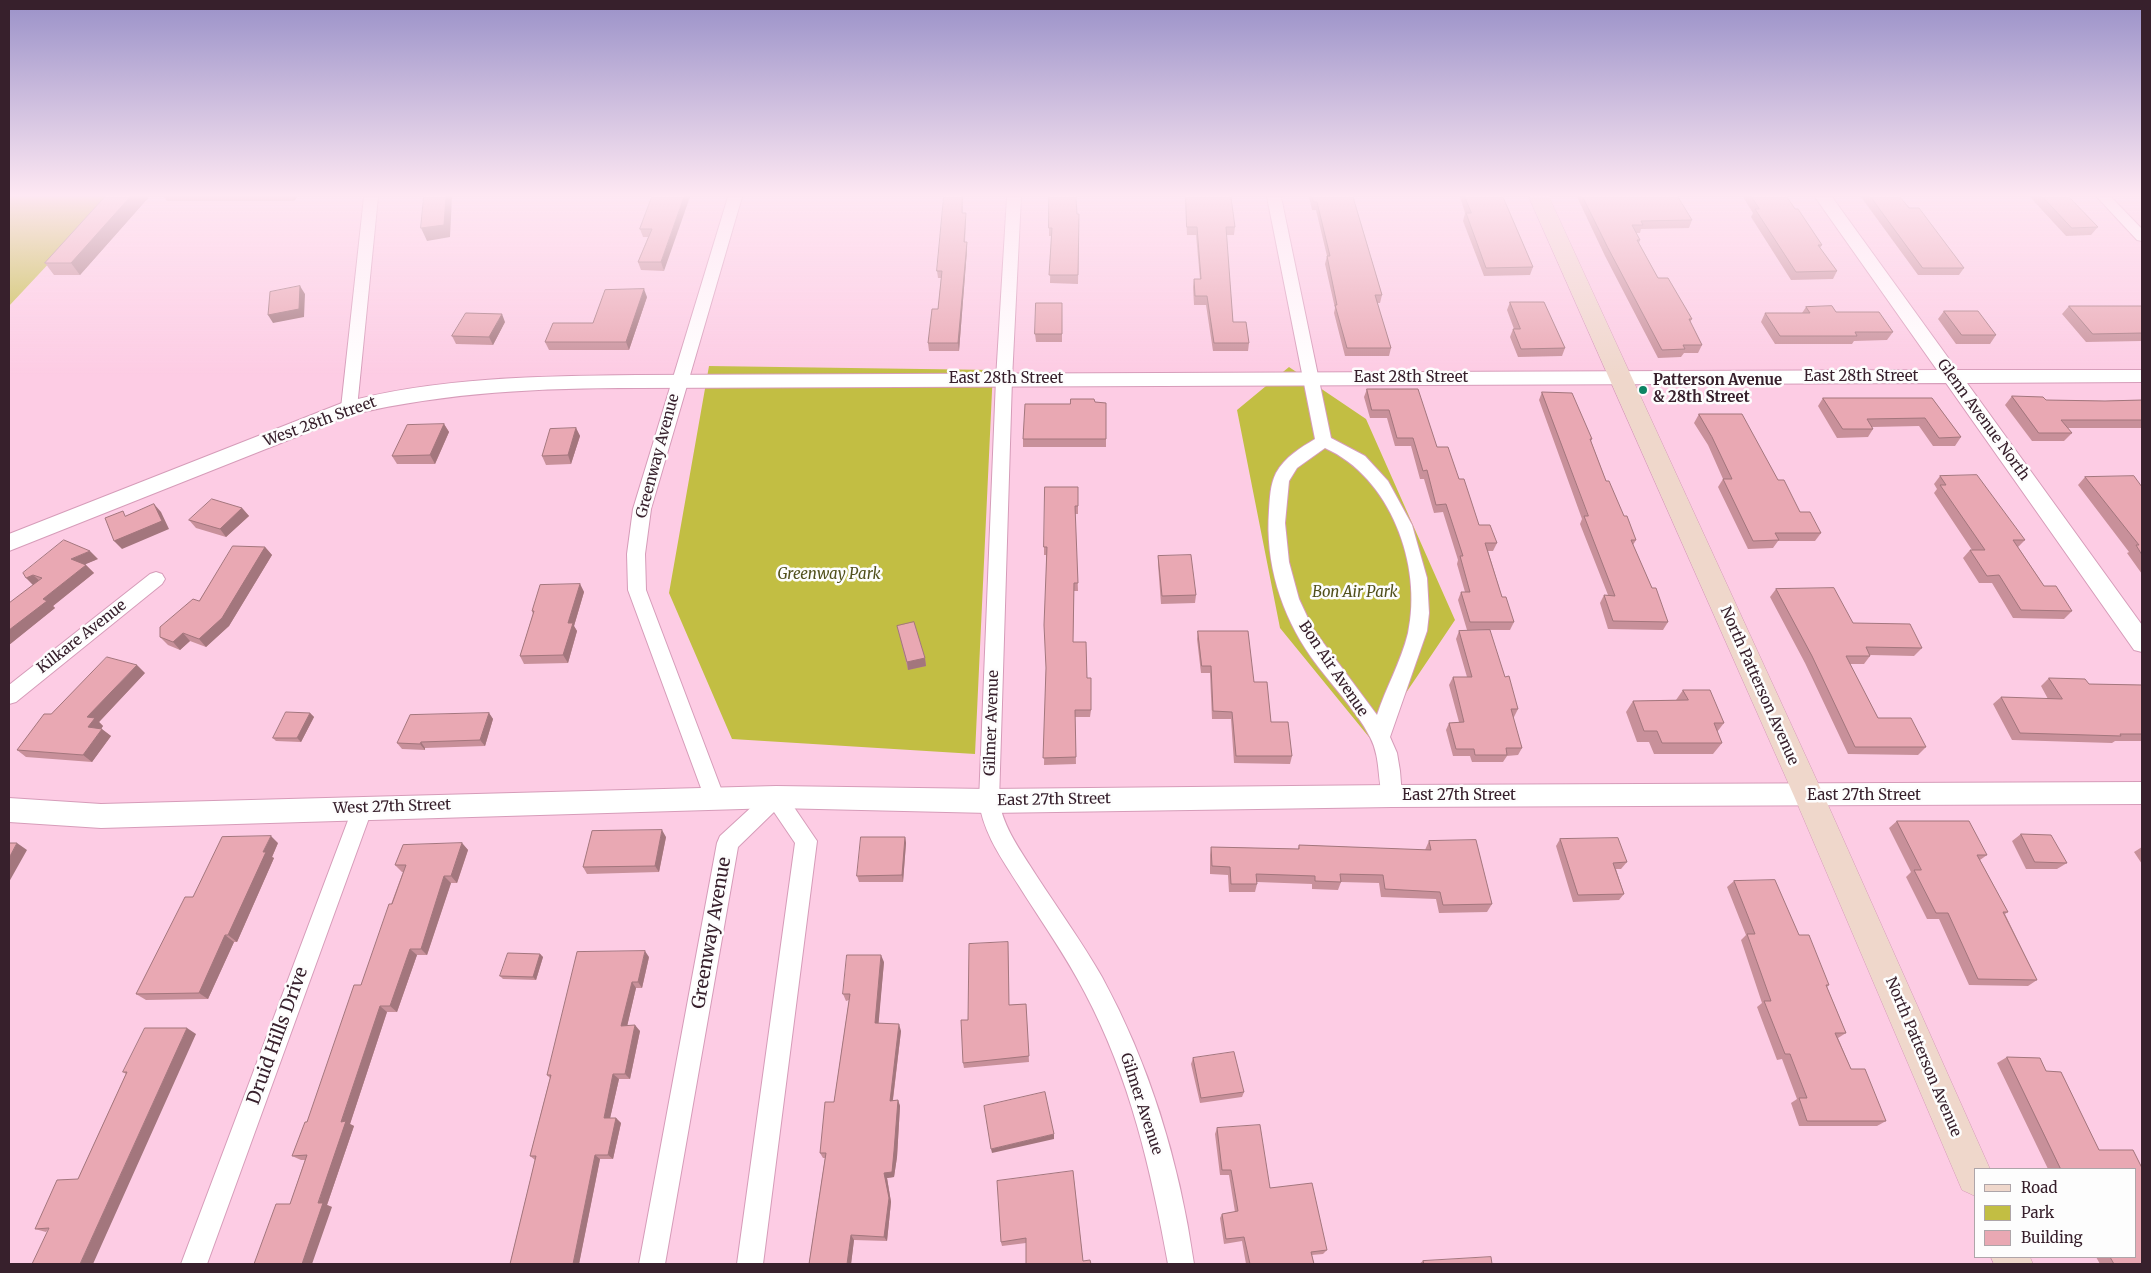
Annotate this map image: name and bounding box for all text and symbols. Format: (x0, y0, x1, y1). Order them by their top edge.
street label: Glenn Avenue North (1933, 356, 2033, 484)
street label: East 28th Street (1804, 368, 1918, 386)
street label: East 28th Street (1354, 369, 1468, 387)
street label: East 28th Street (949, 370, 1063, 388)
place label: Patterson Avenue & 28th Street (1653, 372, 1782, 407)
marker: Patterson Avenue & 28th Street (1637, 384, 1649, 396)
street label: Greenway Avenue (633, 392, 683, 520)
street label: West 28th Street (261, 393, 379, 451)
park label: Greenway Park (777, 566, 881, 584)
park label: Bon Air Park (1312, 584, 1398, 602)
street label: Kilkare Avenue (34, 597, 130, 677)
street label: North Patterson Avenue (1716, 604, 1802, 768)
street label: Bon Air Avenue (1294, 618, 1372, 720)
street label: Gilmer Avenue (981, 670, 1003, 776)
street label: East 27th Street (1402, 787, 1516, 805)
street label: East 27th Street (1807, 787, 1921, 805)
street label: East 27th Street (997, 790, 1111, 810)
street label: West 27th Street (333, 796, 451, 818)
street label: Greenway Avenue (688, 856, 736, 1010)
street label: Druid Hills Drive (243, 964, 313, 1108)
street label: North Patterson Avenue (1881, 974, 1965, 1140)
street label: Gilmer Avenue (1116, 1051, 1166, 1157)
legend (1974, 1168, 2136, 1258)
text: Road (2021, 1178, 2057, 1197)
text: Park (2021, 1203, 2054, 1222)
text: Building (2021, 1228, 2083, 1247)

